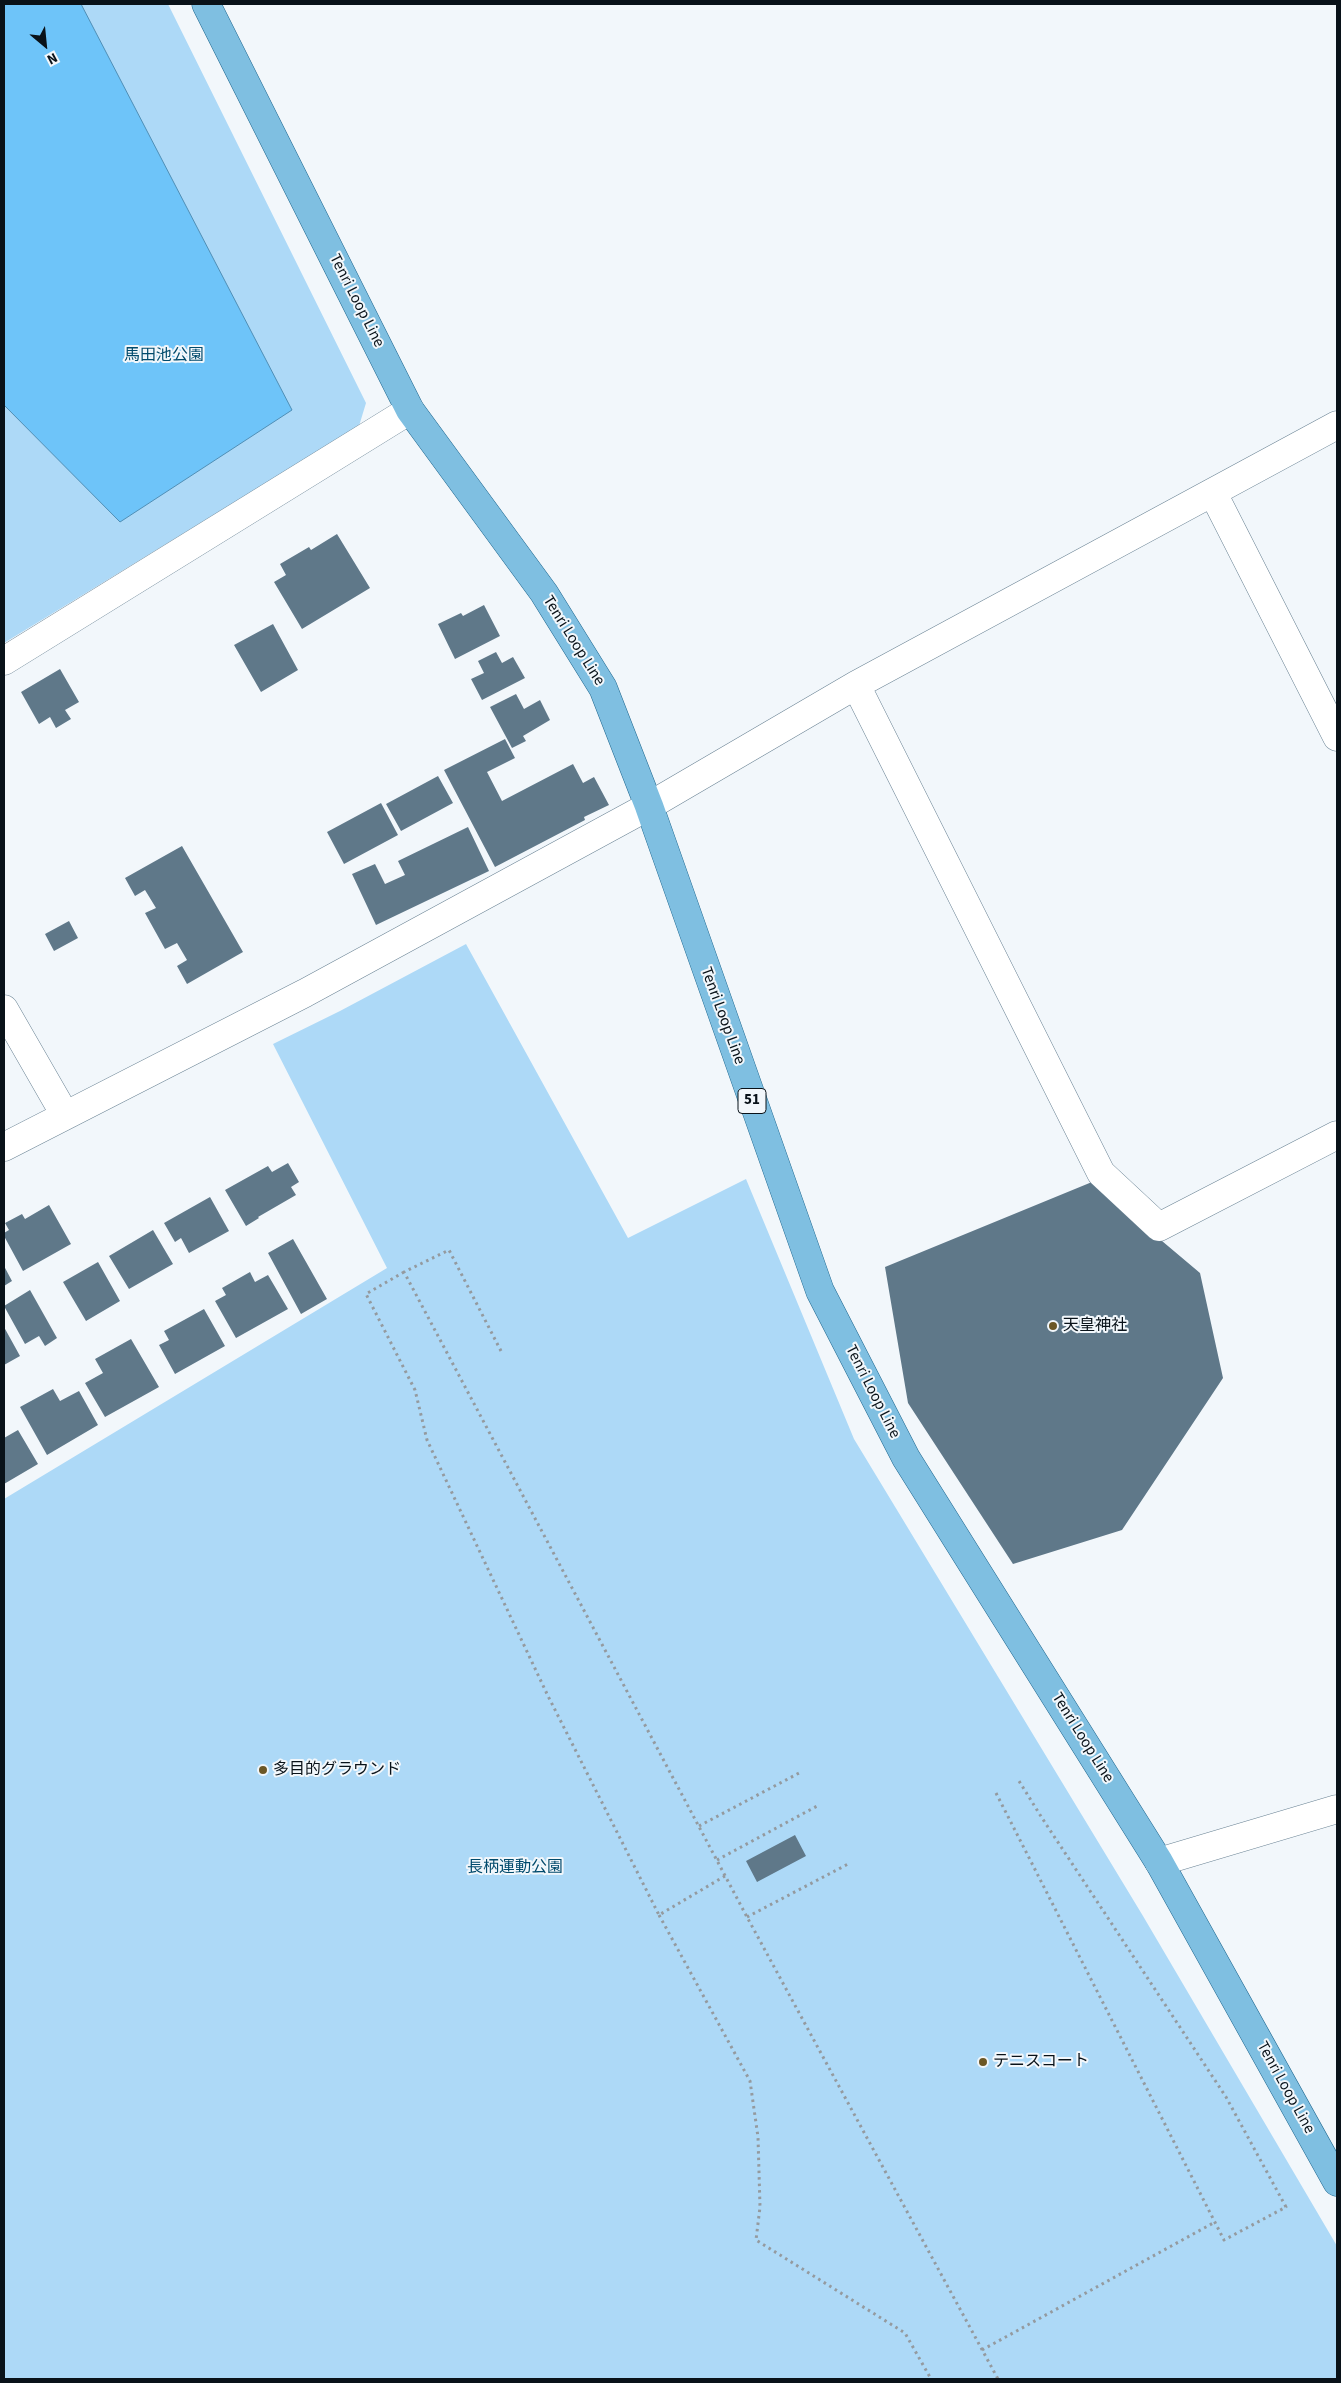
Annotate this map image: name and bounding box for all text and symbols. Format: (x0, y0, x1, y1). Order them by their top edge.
north arrow (20, 20, 70, 70)
text: N (43, 47, 61, 69)
street label: Tenri Loop Line (324, 251, 388, 351)
park label: 馬田池公園 (124, 346, 204, 366)
street label: Tenri Loop Line (538, 593, 608, 689)
street label: Tenri Loop Line (695, 965, 749, 1067)
road number: 51 (738, 1088, 766, 1114)
place label: 天皇神社 (1063, 1316, 1127, 1336)
marker: 天皇神社 (1047, 1320, 1059, 1332)
street label: Tenri Loop Line (840, 1342, 904, 1442)
street label: Tenri Loop Line (1047, 1690, 1117, 1786)
place label: 多目的グラウンド (273, 1760, 401, 1780)
marker: 多目的グラウンド (257, 1764, 269, 1776)
park label: 長柄運動公園 (467, 1858, 563, 1878)
street label: Tenri Loop Line (1252, 2039, 1318, 2137)
place label: テニスコート (993, 2052, 1089, 2072)
marker: テニスコート (977, 2056, 989, 2068)

